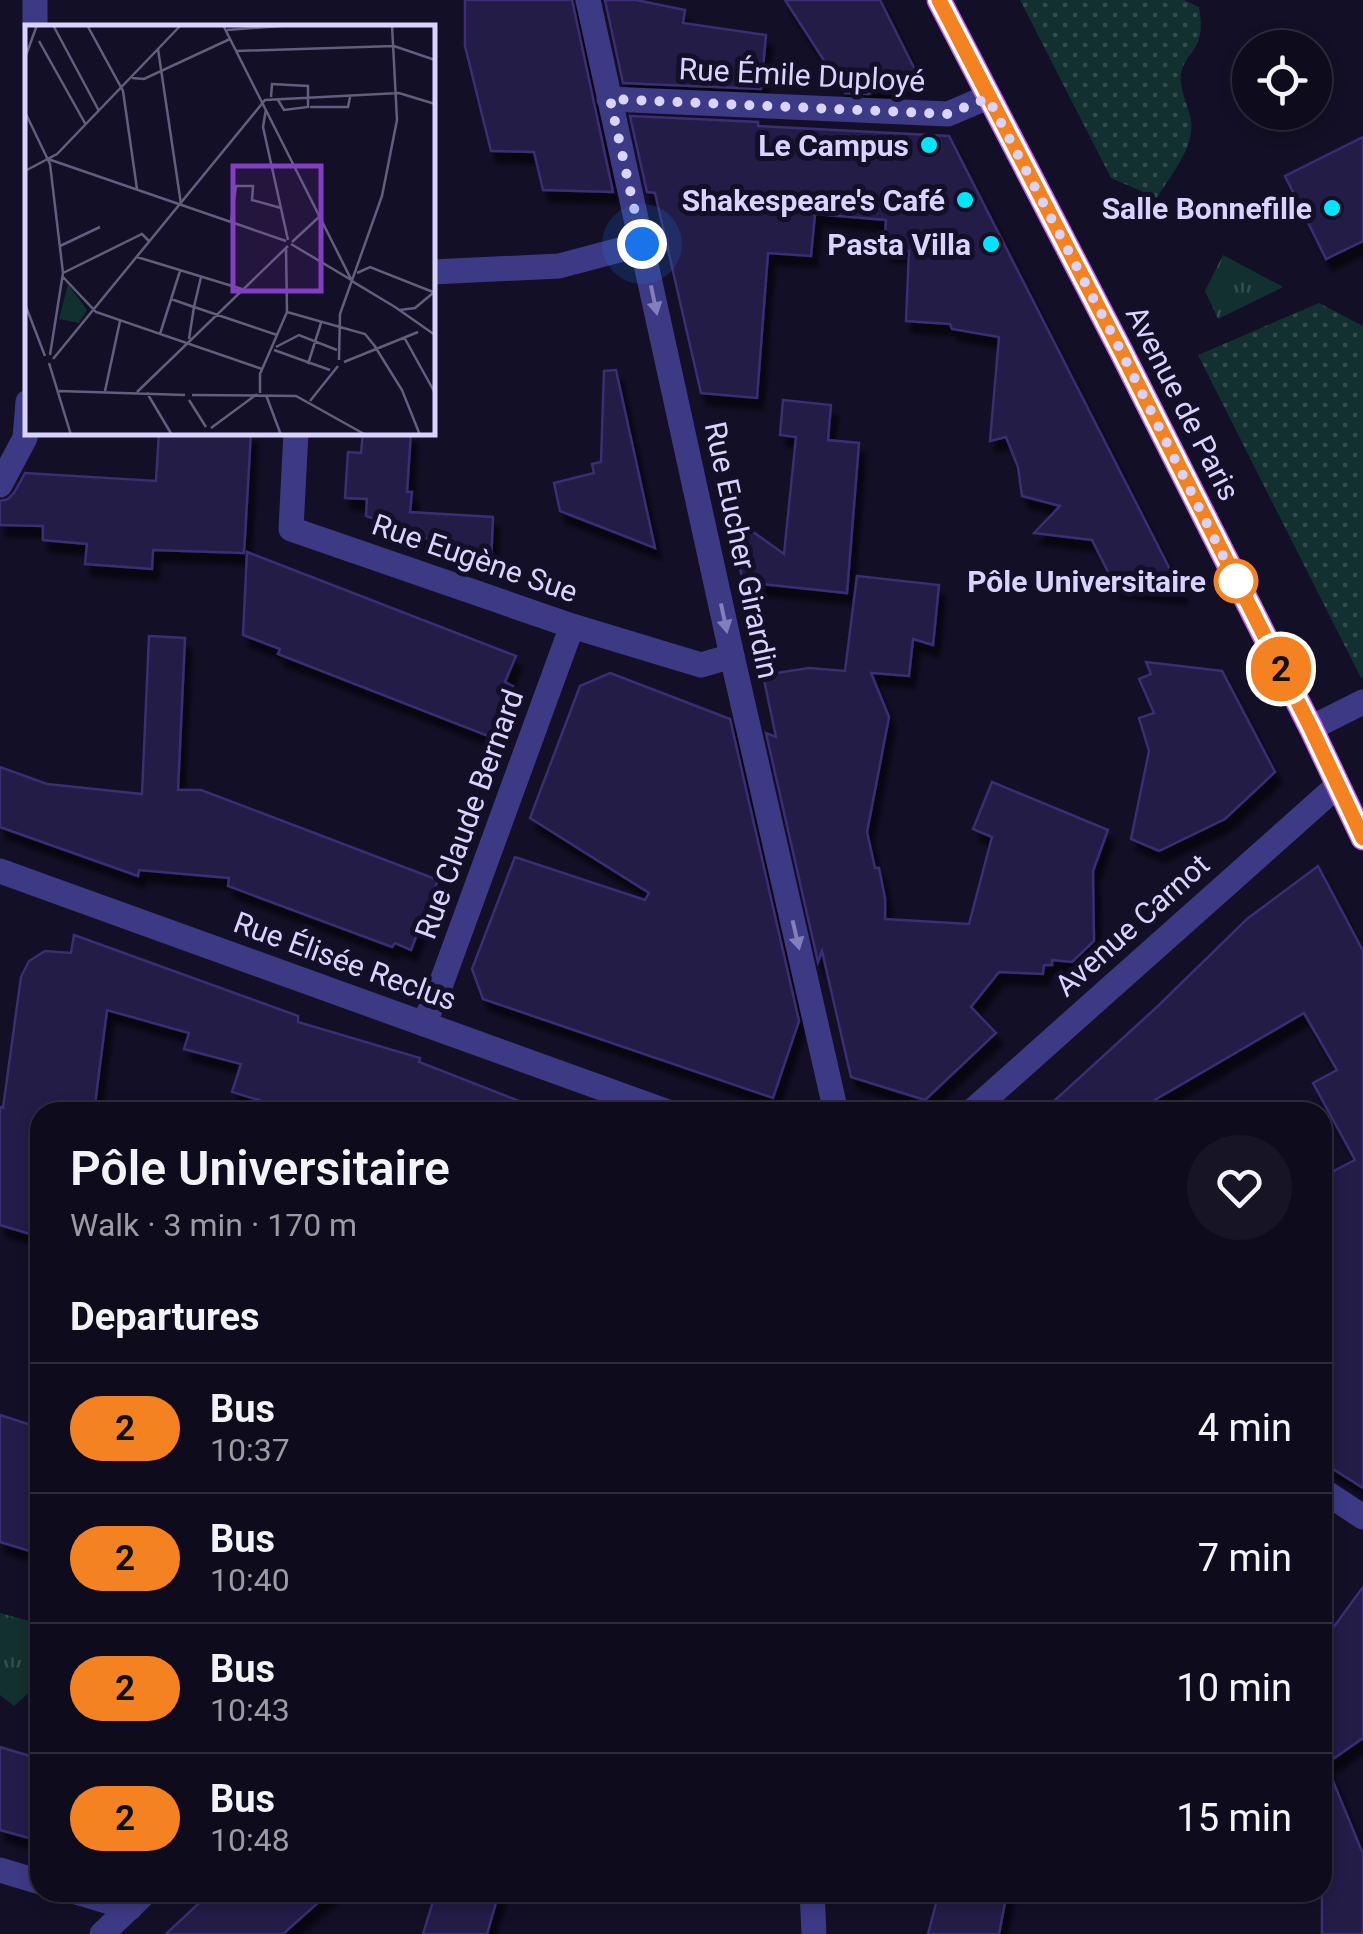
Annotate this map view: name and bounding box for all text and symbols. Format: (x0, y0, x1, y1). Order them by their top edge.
inset map (25, 25, 435, 435)
map controls (1232, 30, 1332, 130)
button: locate (1232, 30, 1332, 130)
street label: Rue Émile Duployé (678, 51, 926, 99)
place label: Le Campus (758, 128, 909, 163)
marker: Le Campus (918, 134, 940, 156)
place label: Shakespeare's Café (682, 183, 945, 218)
marker: Shakespeare's Café (954, 189, 976, 211)
place label: Salle Bonnefille (1102, 191, 1312, 226)
marker: Salle Bonnefille (1321, 197, 1343, 219)
your location (617, 219, 667, 269)
place label: Pasta Villa (827, 227, 971, 262)
marker: Pasta Villa (980, 233, 1002, 255)
one-way arrow (647, 285, 662, 316)
street label: Avenue de Paris (1119, 300, 1247, 506)
street label: Rue Eucher Girardin (698, 418, 786, 682)
street label: Rue Eugène Sue (368, 507, 582, 609)
marker: Pôle Universitaire (1215, 560, 1257, 602)
place label: Pôle Universitaire (967, 564, 1206, 599)
one-way arrow (717, 603, 732, 634)
line badge: 2 (1248, 636, 1314, 702)
text: 2 (1271, 649, 1291, 690)
street label: Rue Claude Bernard (408, 685, 530, 943)
street label: Avenue Carnot (1048, 847, 1216, 1003)
street label: Rue Élisée Reclus (229, 905, 461, 1017)
one-way arrow (789, 920, 804, 951)
button: heart (1187, 1135, 1292, 1240)
text: Pôle Universitaire (70, 1140, 450, 1197)
text: Walk · 3 min · 170 m (70, 1206, 357, 1244)
text: Departures (70, 1295, 260, 1339)
text: Bus (210, 1387, 275, 1431)
text: 4 min (1198, 1406, 1292, 1450)
text: 2 (115, 1408, 135, 1449)
text: 10:37 (210, 1431, 290, 1469)
text: Bus (210, 1517, 275, 1561)
text: 7 min (1198, 1536, 1292, 1580)
text: 2 (115, 1538, 135, 1579)
text: 10:40 (210, 1561, 290, 1599)
text: Bus (210, 1647, 275, 1691)
text: 10 min (1176, 1666, 1292, 1710)
text: 2 (115, 1668, 135, 1709)
text: 10:43 (210, 1691, 290, 1729)
text: Bus (210, 1777, 275, 1821)
text: 15 min (1176, 1796, 1292, 1840)
text: 2 (115, 1798, 135, 1839)
text: 10:48 (210, 1821, 290, 1859)

